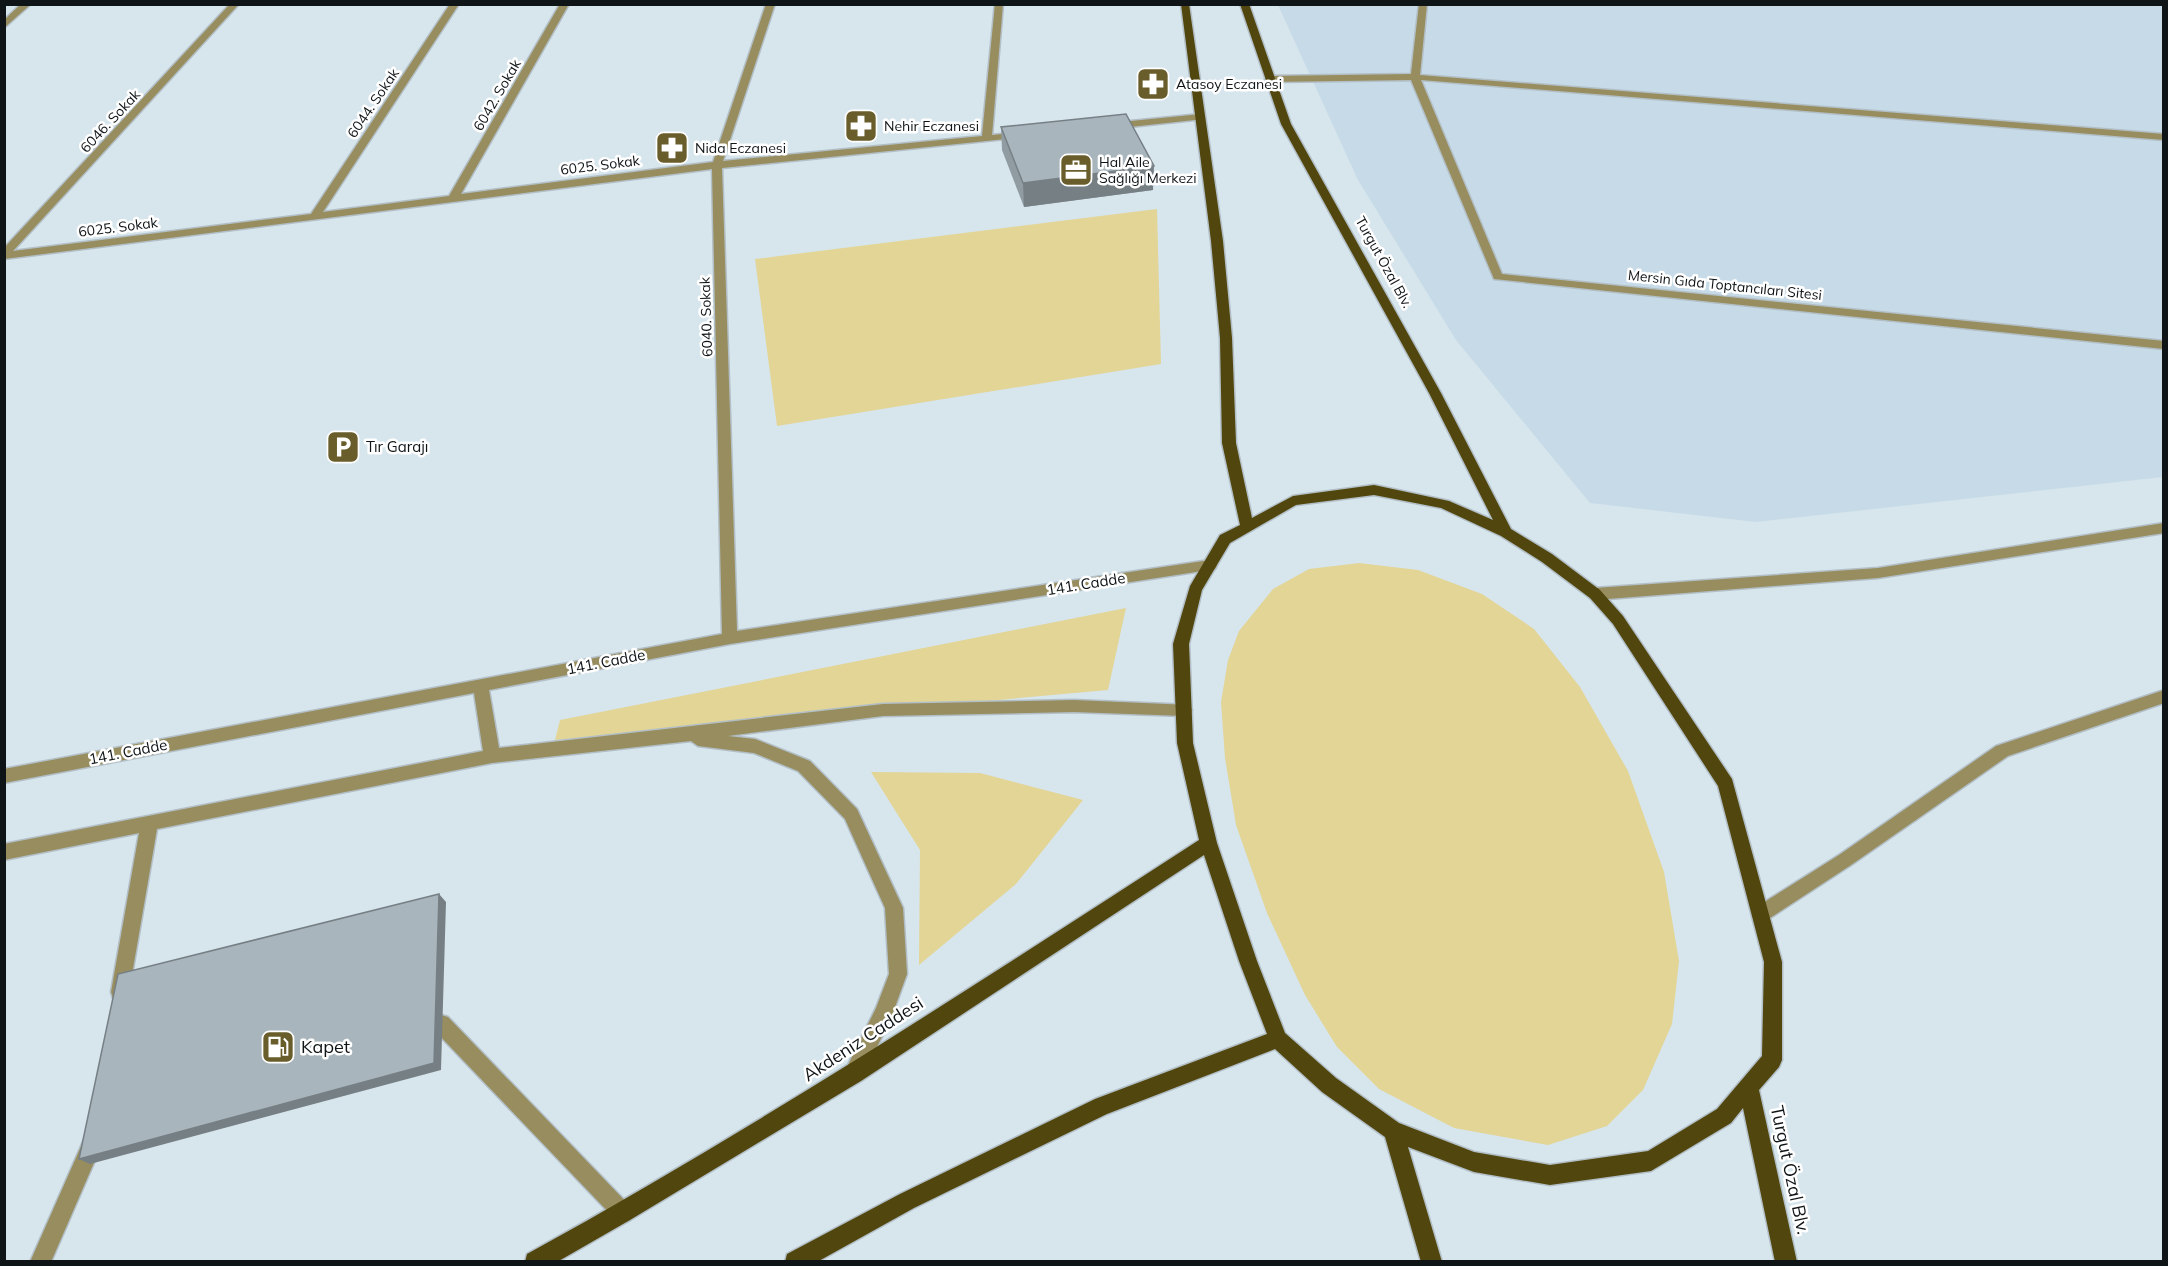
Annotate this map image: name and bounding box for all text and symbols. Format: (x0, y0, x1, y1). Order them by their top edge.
street label: 6042. Sokak (469, 55, 525, 134)
street label: 6044. Sokak (343, 64, 403, 141)
pharmacy icon: Atasoy Eczanesi (1135, 66, 1171, 102)
place label: Atasoy Eczanesi (1176, 75, 1282, 93)
street label: 6046. Sokak (76, 85, 144, 156)
pharmacy icon: Nehir Eczanesi (843, 108, 879, 144)
place label: Nehir Eczanesi (884, 117, 979, 135)
pharmacy icon: Nida Eczanesi (654, 130, 690, 166)
place label: Nida Eczanesi (695, 139, 786, 157)
street label: 6025. Sokak (559, 151, 642, 179)
office icon: Hal Aile Sağlığı Merkezi (1058, 152, 1094, 188)
place label: Hal Aile Sağlığı Merkezi (1099, 153, 1197, 187)
street label: 6025. Sokak (77, 213, 160, 241)
street label: Turgut Özal Blv. (1351, 213, 1417, 311)
street label: Mersin Gıda Toptancıları Sitesi (1627, 266, 1823, 304)
street label: 6040. Sokak (696, 276, 716, 357)
parking icon: Tır Garajı (325, 429, 361, 465)
place label: Tır Garajı (366, 437, 428, 456)
street label: 141. Cadde (1045, 568, 1127, 599)
street label: 141. Cadde (565, 645, 647, 678)
street label: 141. Cadde (87, 735, 169, 768)
street label: Akdeniz Caddesi (798, 991, 927, 1086)
fuel station icon: Kapet (260, 1029, 296, 1065)
place label: Kapet (301, 1035, 350, 1058)
street label: Turgut Özal Blv. (1766, 1104, 1815, 1236)

